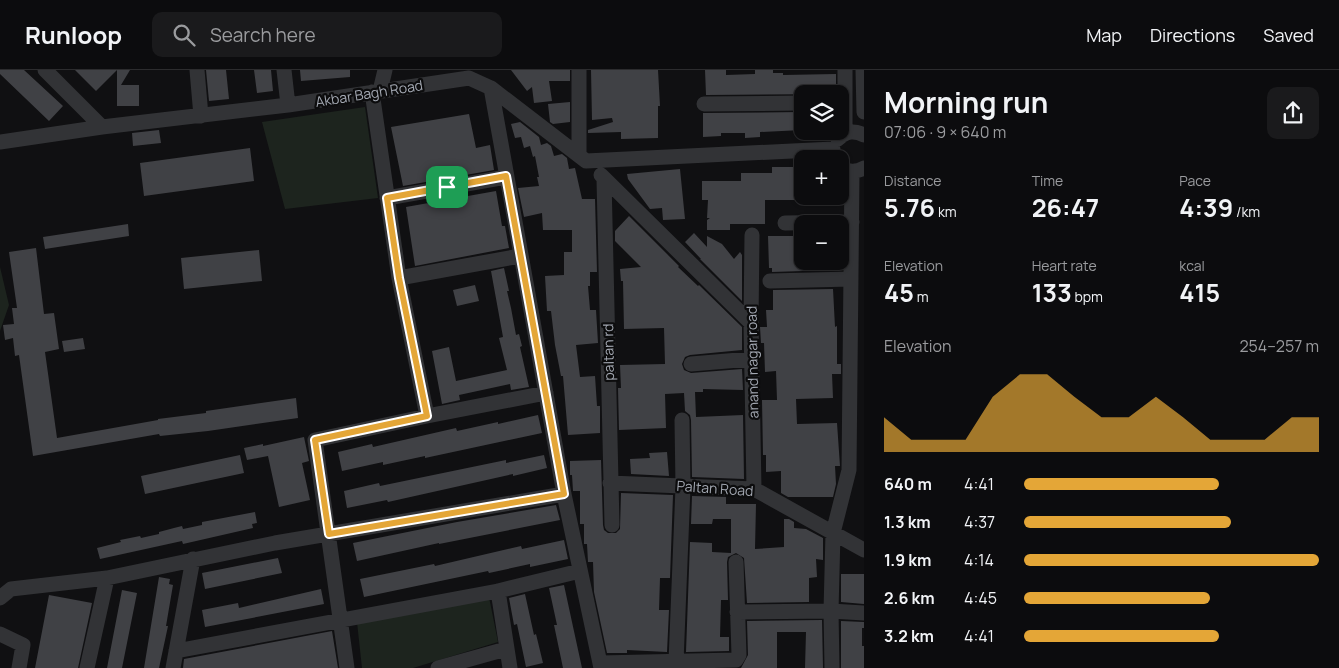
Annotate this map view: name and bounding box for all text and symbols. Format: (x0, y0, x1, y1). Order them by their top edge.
search box (152, 12, 502, 57)
text: Runloop (25, 18, 122, 51)
icon: search (170, 21, 198, 49)
text: Search here (210, 22, 316, 48)
text: Map (1086, 23, 1122, 47)
text: Directions (1150, 23, 1235, 47)
text: Saved (1263, 23, 1314, 47)
street label: Akbar Bagh Road (314, 75, 424, 111)
text: Morning run (884, 83, 1048, 121)
map controls (794, 85, 849, 270)
button: layers (794, 85, 849, 140)
button: share (1267, 87, 1319, 139)
text: 07:06 · 9 × 640 m (884, 121, 1006, 143)
button: + (794, 150, 849, 205)
pin (426, 166, 468, 208)
text: Distance (884, 171, 941, 190)
text: Time (1032, 171, 1063, 190)
text: Pace (1179, 171, 1211, 190)
icon: arrive (433, 173, 461, 201)
text: 5.76 (884, 190, 935, 225)
text: 26:47 (1032, 190, 1099, 225)
text: 4:39 (1179, 190, 1233, 225)
text: km (935, 202, 957, 221)
text: /km (1233, 202, 1260, 221)
button: − (794, 215, 849, 270)
text: Elevation (884, 256, 943, 275)
text: Heart rate (1032, 256, 1097, 275)
text: kcal (1179, 256, 1205, 275)
text: 45 (884, 275, 914, 310)
text: 133 (1032, 275, 1072, 310)
text: 415 (1179, 275, 1220, 310)
text: m (914, 287, 929, 306)
text: bpm (1072, 287, 1103, 306)
street label: anand nagar road (742, 306, 762, 418)
street label: paltan rd (598, 323, 618, 381)
text: Elevation (884, 335, 952, 357)
text: 254–257 m (1239, 335, 1319, 357)
text: 640 m (884, 473, 932, 495)
text: 4:41 (964, 473, 994, 495)
street label: Paltan Road (676, 476, 754, 500)
text: 1.3 km (884, 511, 931, 533)
text: 4:37 (964, 511, 995, 533)
text: 1.9 km (884, 549, 931, 571)
text: 4:14 (964, 549, 994, 571)
text: 2.6 km (884, 587, 935, 609)
text: 4:45 (964, 587, 997, 609)
text: 3.2 km (884, 625, 934, 647)
text: 4:41 (964, 625, 994, 647)

